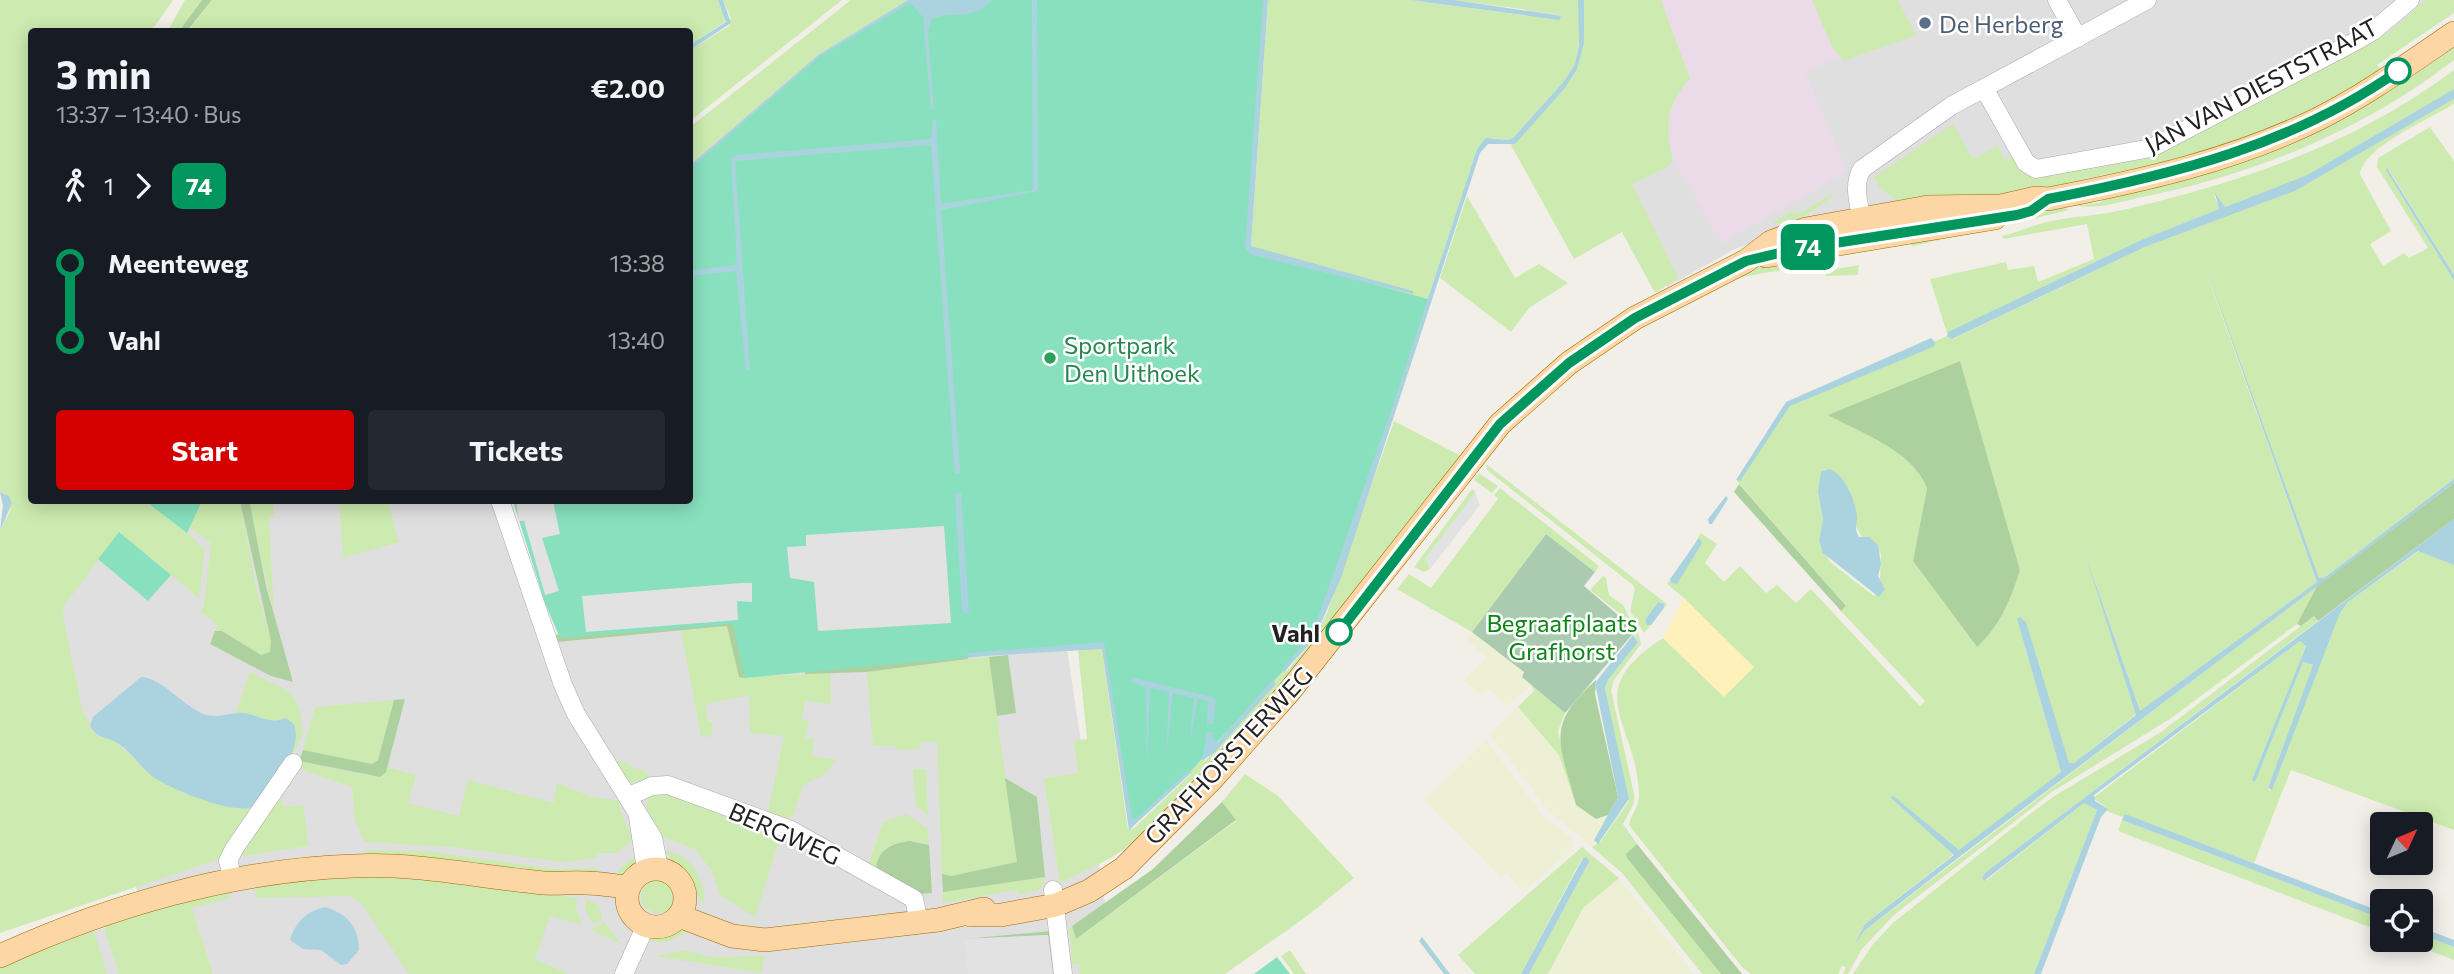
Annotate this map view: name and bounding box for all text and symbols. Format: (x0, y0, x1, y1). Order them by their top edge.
place label: De Herberg (1939, 9, 2064, 38)
street label: JAN VAN DIESTSTRAAT (2140, 11, 2382, 159)
marker: De Herberg (1917, 15, 1933, 31)
text: 3 min (56, 50, 151, 97)
unlabelled marker (2385, 58, 2411, 84)
text: €2.00 (591, 72, 665, 103)
text: 13:37 – 13:40 · Bus (56, 100, 242, 128)
icon: walk (56, 167, 94, 205)
icon: forward (124, 167, 162, 205)
text: 74 (186, 171, 212, 200)
text: 1 (104, 172, 114, 200)
line badge: 74 (1776, 224, 1840, 270)
text: 74 (1795, 232, 1821, 261)
text: Meenteweg (108, 247, 248, 278)
text: 13:38 (610, 249, 665, 277)
text: Vahl (108, 324, 161, 355)
text: 13:40 (608, 326, 665, 354)
place label: Sportpark Den Uithoek (1064, 330, 1200, 387)
marker: Sportpark Den Uithoek (1042, 350, 1058, 366)
button: Start (56, 410, 354, 490)
button: Tickets (368, 410, 665, 490)
park label: Begraafplaats Grafhorst (1486, 608, 1638, 665)
place label: Vahl (1271, 618, 1320, 647)
marker: Vahl (1326, 619, 1352, 645)
street label: GRAFHORSTERWEG (1138, 660, 1318, 850)
street label: BERGWEG (725, 795, 845, 871)
north arrow (2370, 812, 2432, 875)
map controls (2370, 812, 2433, 952)
button: locate (2370, 889, 2433, 952)

